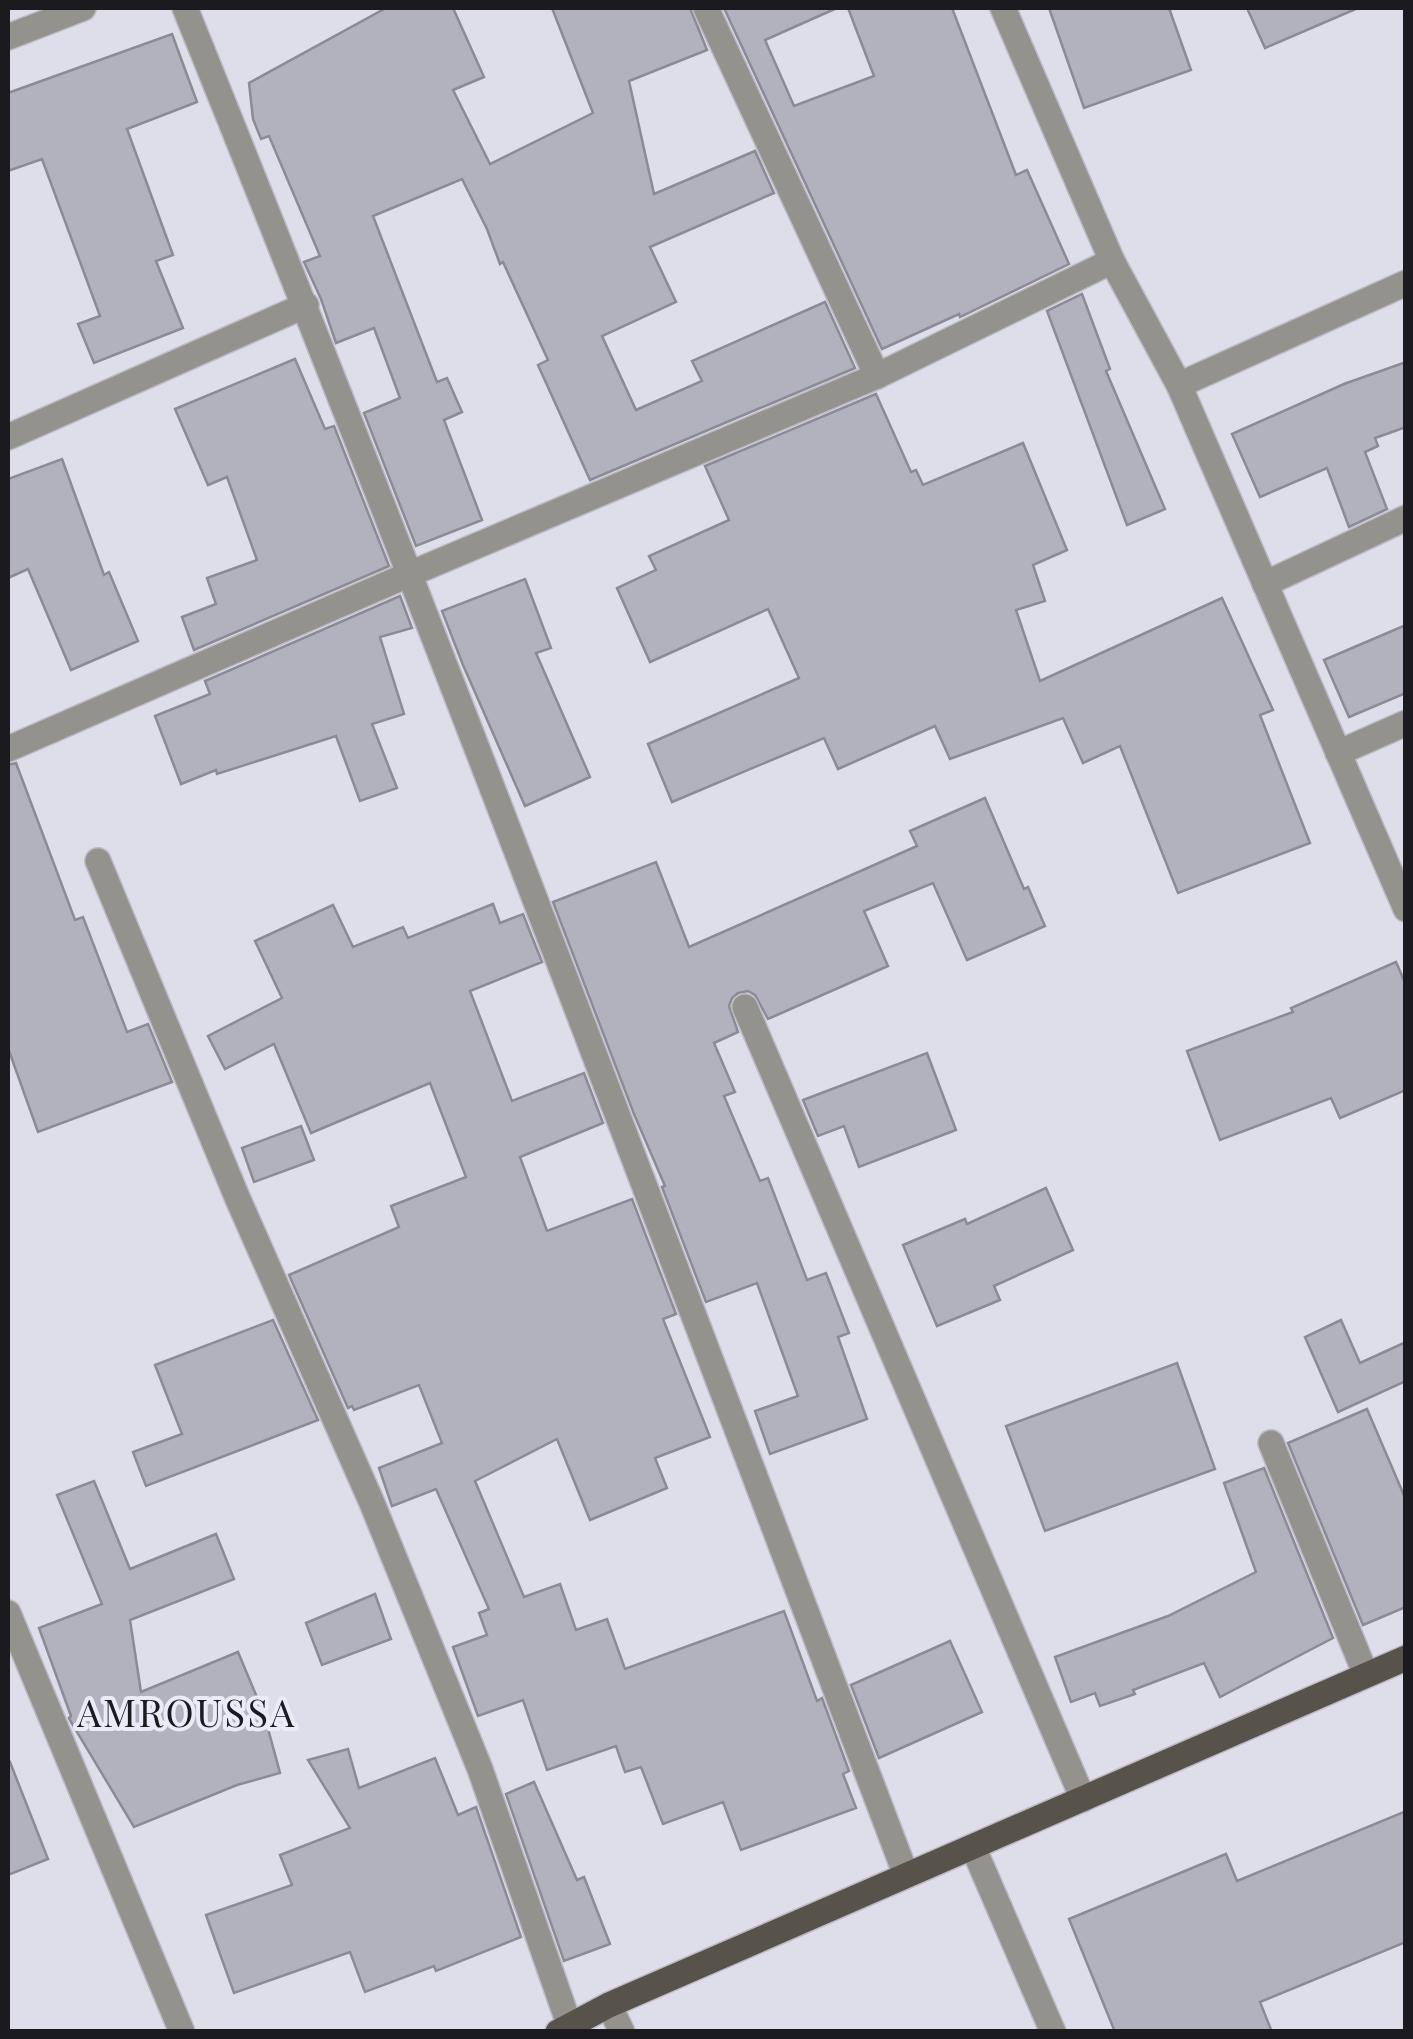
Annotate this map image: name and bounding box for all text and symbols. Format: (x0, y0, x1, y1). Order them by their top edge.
district label: AMROUSSA (76, 1686, 297, 1737)

